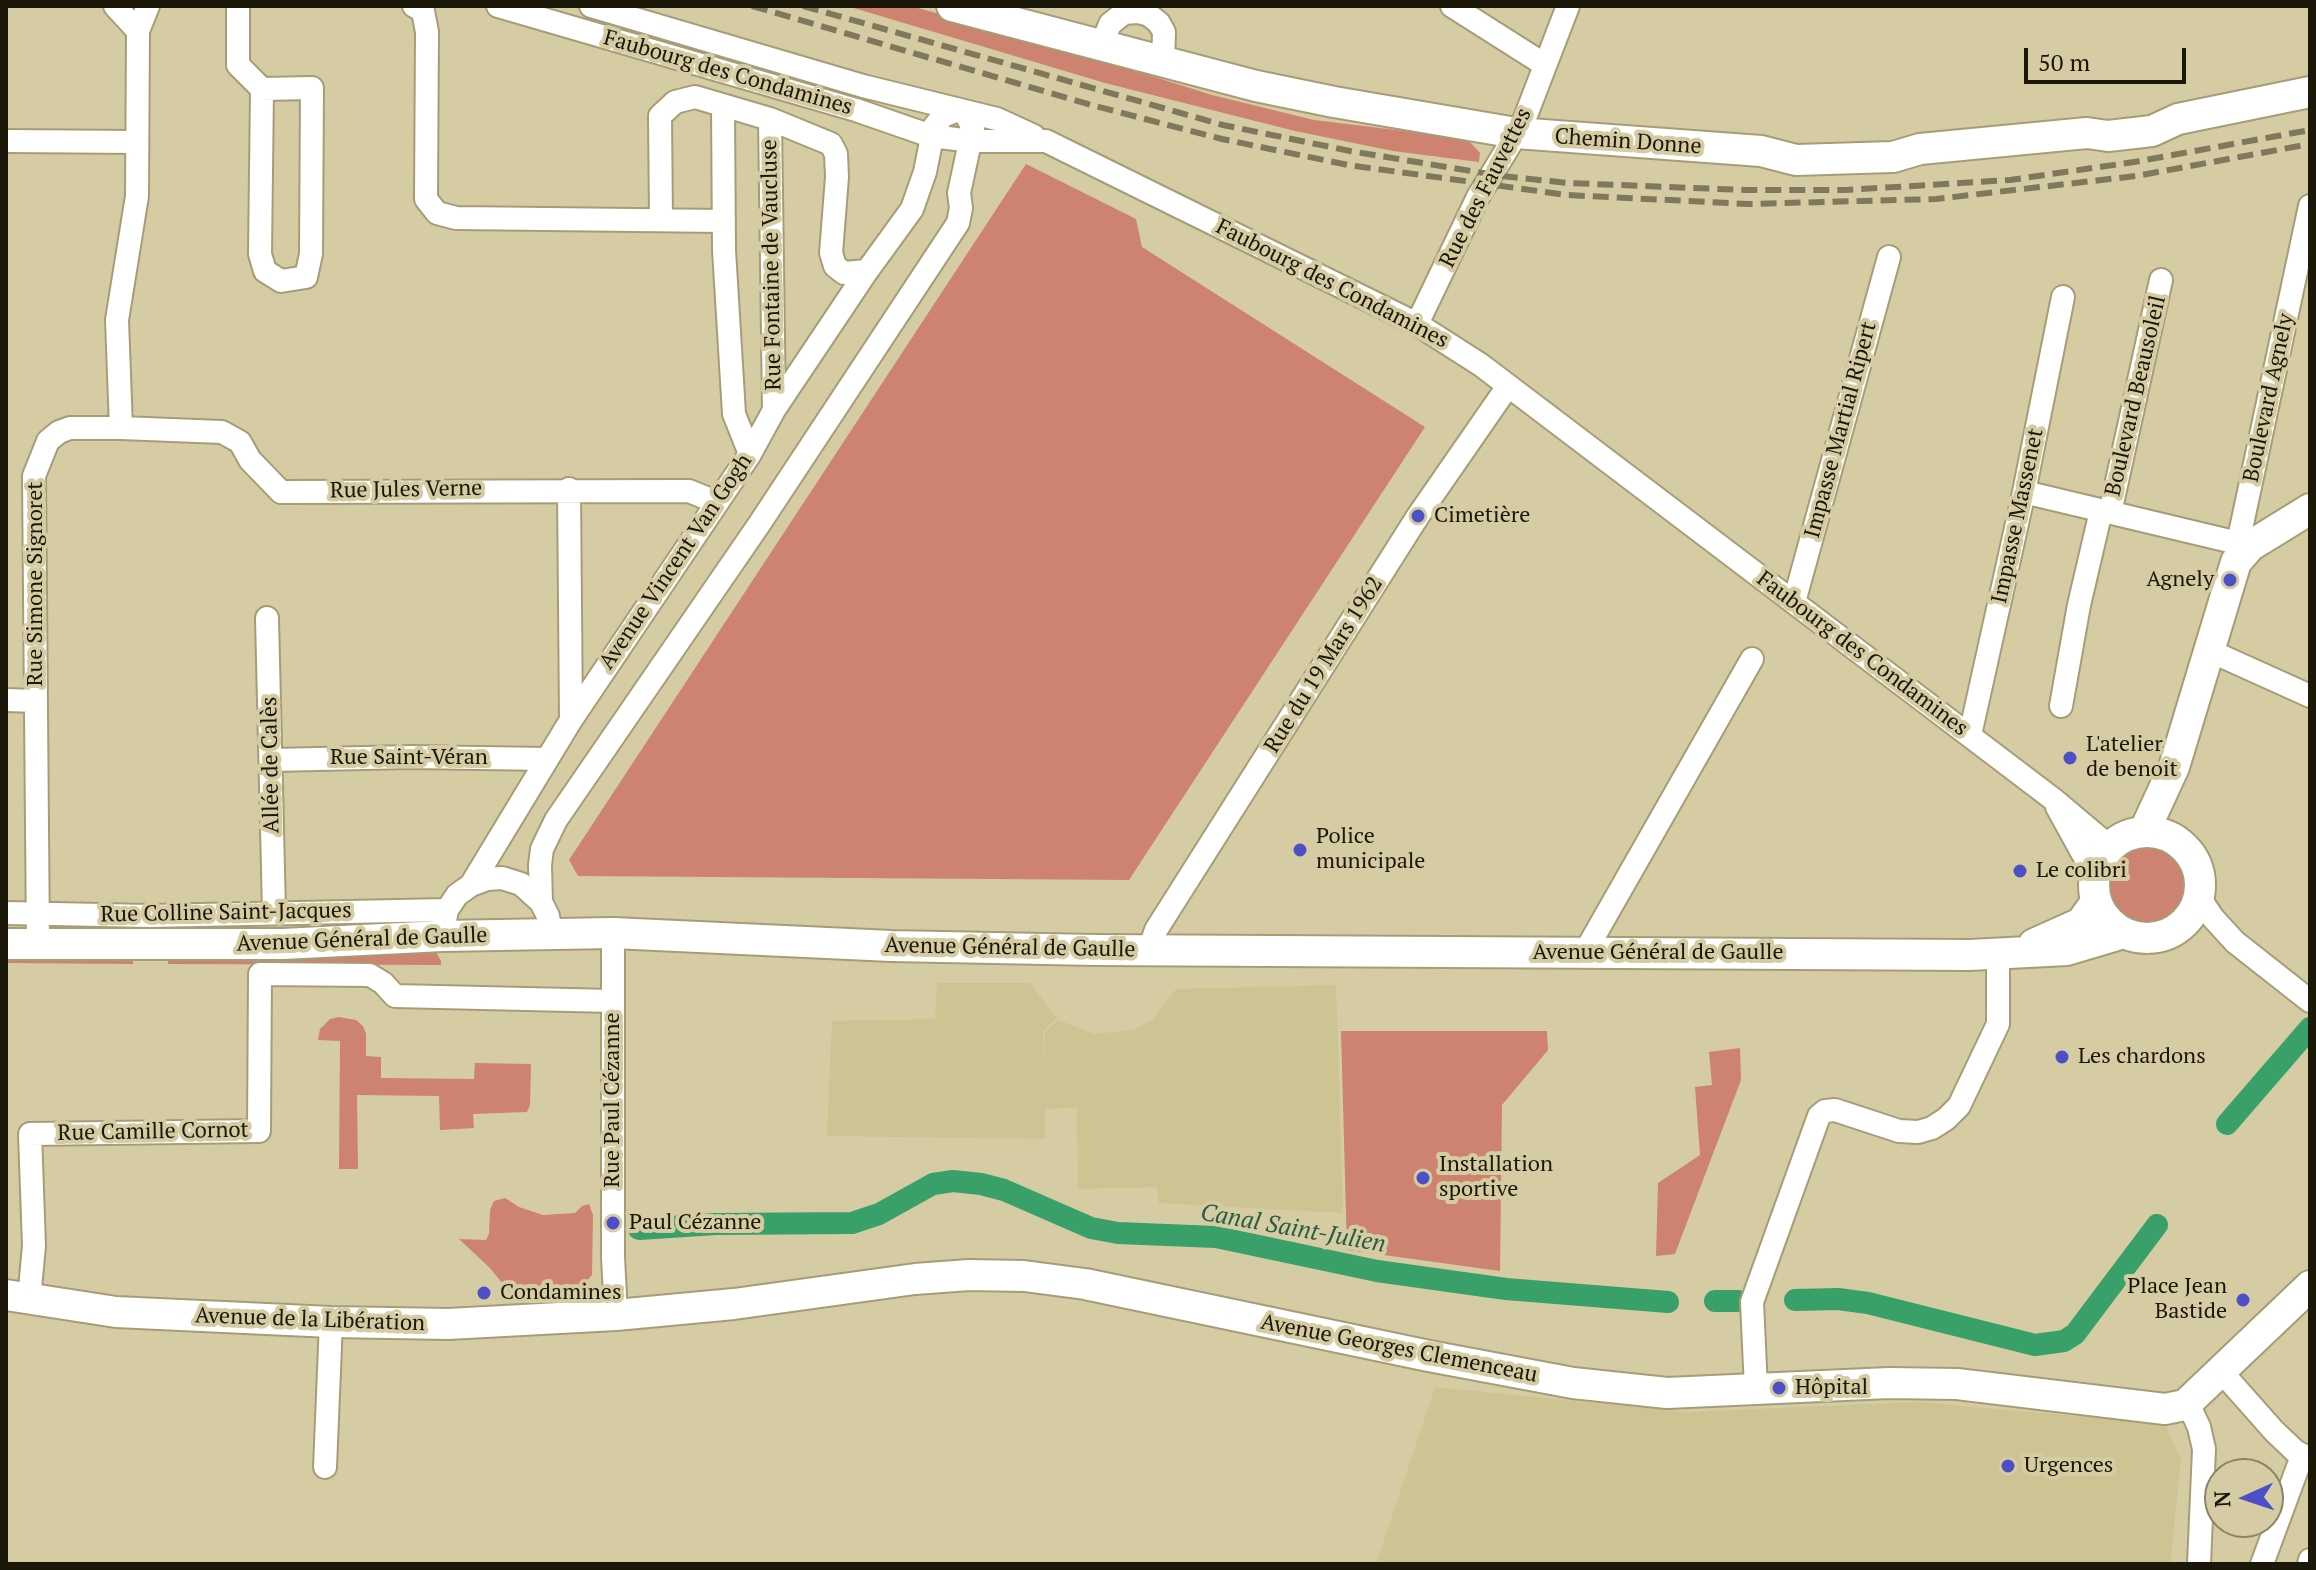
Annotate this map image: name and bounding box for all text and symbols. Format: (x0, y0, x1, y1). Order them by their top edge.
street label: Faubourg des Condamines (601, 25, 855, 121)
scale bar (2028, 32, 2190, 82)
text: 50 m (2038, 46, 2090, 78)
street label: Rue des Fauvettes (1434, 104, 1538, 272)
street label: Chemin Donne (1554, 124, 1702, 160)
street label: Rue Fontaine de Vaucluse (757, 139, 787, 391)
street label: Faubourg des Condamines (1211, 214, 1453, 354)
street label: Boulevard Beausoleil (2100, 293, 2172, 499)
street label: Boulevard Agnely (2238, 311, 2300, 485)
street label: Impasse Martial Ripert (1799, 319, 1883, 541)
street label: Impasse Massenet (1987, 426, 2049, 606)
street label: Avenue Vincent Van Gogh (594, 449, 758, 675)
street label: Rue Jules Verne (330, 475, 482, 505)
street label: Rue Simone Signoret (23, 482, 49, 686)
place label: Cimetière (1434, 503, 1530, 529)
marker: Cimetière (1409, 507, 1427, 525)
street label: Faubourg des Condamines (1751, 566, 1973, 742)
place label: Agnely (2146, 567, 2214, 593)
marker: Agnely (2221, 571, 2239, 589)
street label: Rue du 19 Mars 1962 (1259, 572, 1389, 758)
street label: Allée de Calès (257, 696, 285, 834)
place label: L'atelier de benoit (2086, 732, 2178, 784)
street label: Rue Saint-Véran (330, 745, 488, 771)
marker: L'atelier de benoit (2061, 749, 2079, 767)
place label: Police municipale (1316, 824, 1425, 876)
marker: Police municipale (1291, 841, 1309, 859)
place label: Le colibri (2036, 858, 2127, 884)
marker: Le colibri (2011, 862, 2029, 880)
street label: Rue Colline Saint-Jacques (100, 898, 352, 928)
street label: Avenue Général de Gaulle (236, 922, 488, 958)
street label: Avenue Général de Gaulle (884, 933, 1136, 963)
street label: Avenue Général de Gaulle (1532, 940, 1784, 966)
street label: Rue Paul Cézanne (600, 1012, 626, 1188)
place label: Les chardons (2078, 1044, 2206, 1070)
marker: Les chardons (2053, 1048, 2071, 1066)
street label: Rue Camille Cornot (57, 1117, 249, 1147)
place label: Installation sportive (1439, 1152, 1553, 1204)
marker: Installation sportive (1414, 1169, 1432, 1187)
water label: Canal Saint-Julien (1198, 1199, 1388, 1259)
place label: Paul Cézanne (629, 1210, 761, 1236)
marker: Paul Cézanne (604, 1214, 622, 1232)
place label: Place Jean Bastide (2127, 1274, 2227, 1326)
place label: Condamines (500, 1280, 621, 1306)
marker: Condamines (475, 1284, 493, 1302)
marker: Place Jean Bastide (2234, 1291, 2252, 1309)
street label: Avenue de la Libération (194, 1303, 426, 1337)
street label: Avenue Georges Clemenceau (1258, 1309, 1540, 1389)
place label: Hôpital (1795, 1375, 1868, 1401)
marker: Hôpital (1770, 1379, 1788, 1397)
place label: Urgences (2024, 1453, 2113, 1479)
marker: Urgences (1999, 1457, 2017, 1475)
north arrow (2204, 1458, 2284, 1538)
text: N (2207, 1490, 2236, 1508)

